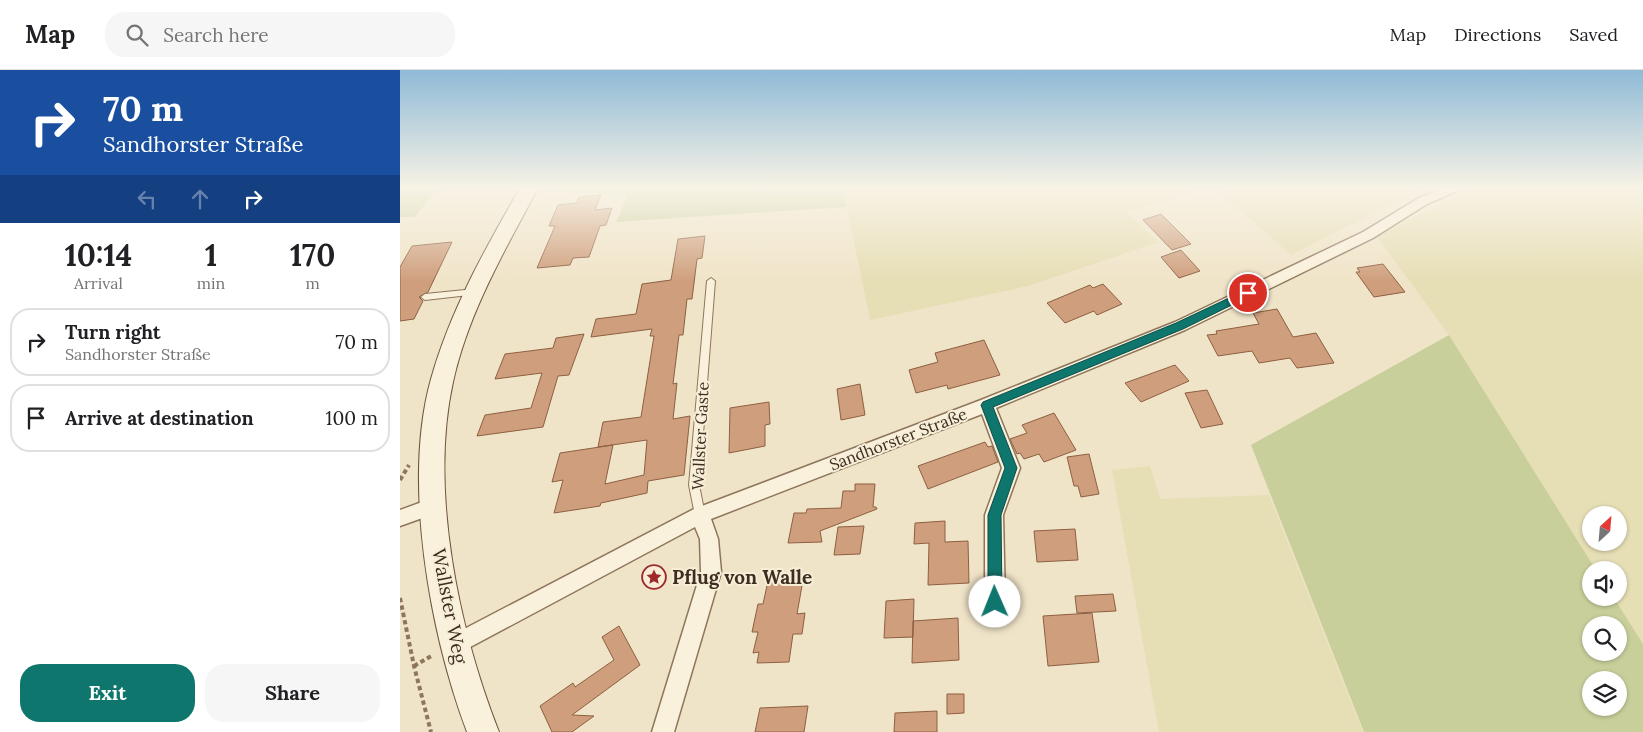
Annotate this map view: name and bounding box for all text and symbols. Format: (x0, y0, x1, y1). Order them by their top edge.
search box (105, 12, 455, 57)
text: Map (25, 19, 75, 50)
icon: search (123, 21, 151, 49)
text: Search here (163, 23, 269, 47)
text: Map (1390, 23, 1426, 46)
text: Directions (1454, 23, 1541, 46)
text: Saved (1569, 23, 1618, 46)
text: 70 m (103, 86, 183, 131)
icon: right (20, 90, 85, 155)
text: Sandhorster Straße (103, 130, 303, 158)
icon: left (133, 185, 161, 213)
icon: ahead (186, 185, 214, 213)
icon: right (239, 185, 267, 213)
text: 10:14 (65, 236, 132, 274)
text: 1 (205, 236, 217, 274)
text: 170 (290, 236, 335, 274)
pin (1227, 272, 1269, 314)
text: Arrival (74, 273, 123, 293)
text: min (197, 273, 225, 293)
text: m (305, 273, 320, 293)
icon: arrive (1234, 279, 1262, 307)
text: Turn right (65, 320, 161, 344)
icon: right (22, 328, 50, 356)
text: 70 m (335, 330, 378, 354)
text: Sandhorster Straße (65, 344, 211, 364)
street label: Wallster Gaste (687, 381, 713, 491)
street label: Sandhorster Straße (826, 403, 970, 474)
icon: arrive (22, 404, 50, 432)
text: Arrive at destination (65, 406, 254, 430)
text: 100 m (326, 406, 378, 430)
north arrow (1582, 506, 1628, 551)
map controls (1582, 506, 1627, 716)
street label: Wallster Weg (427, 546, 473, 666)
button: sound (1582, 561, 1627, 606)
place icon: Pflug von Walle (641, 564, 667, 590)
place label: Pflug von Walle (672, 565, 812, 589)
position arrow (968, 575, 1020, 627)
button: search (1582, 616, 1627, 661)
button: Exit (20, 664, 195, 722)
button: Share (205, 664, 380, 722)
button: layers (1582, 671, 1627, 716)

